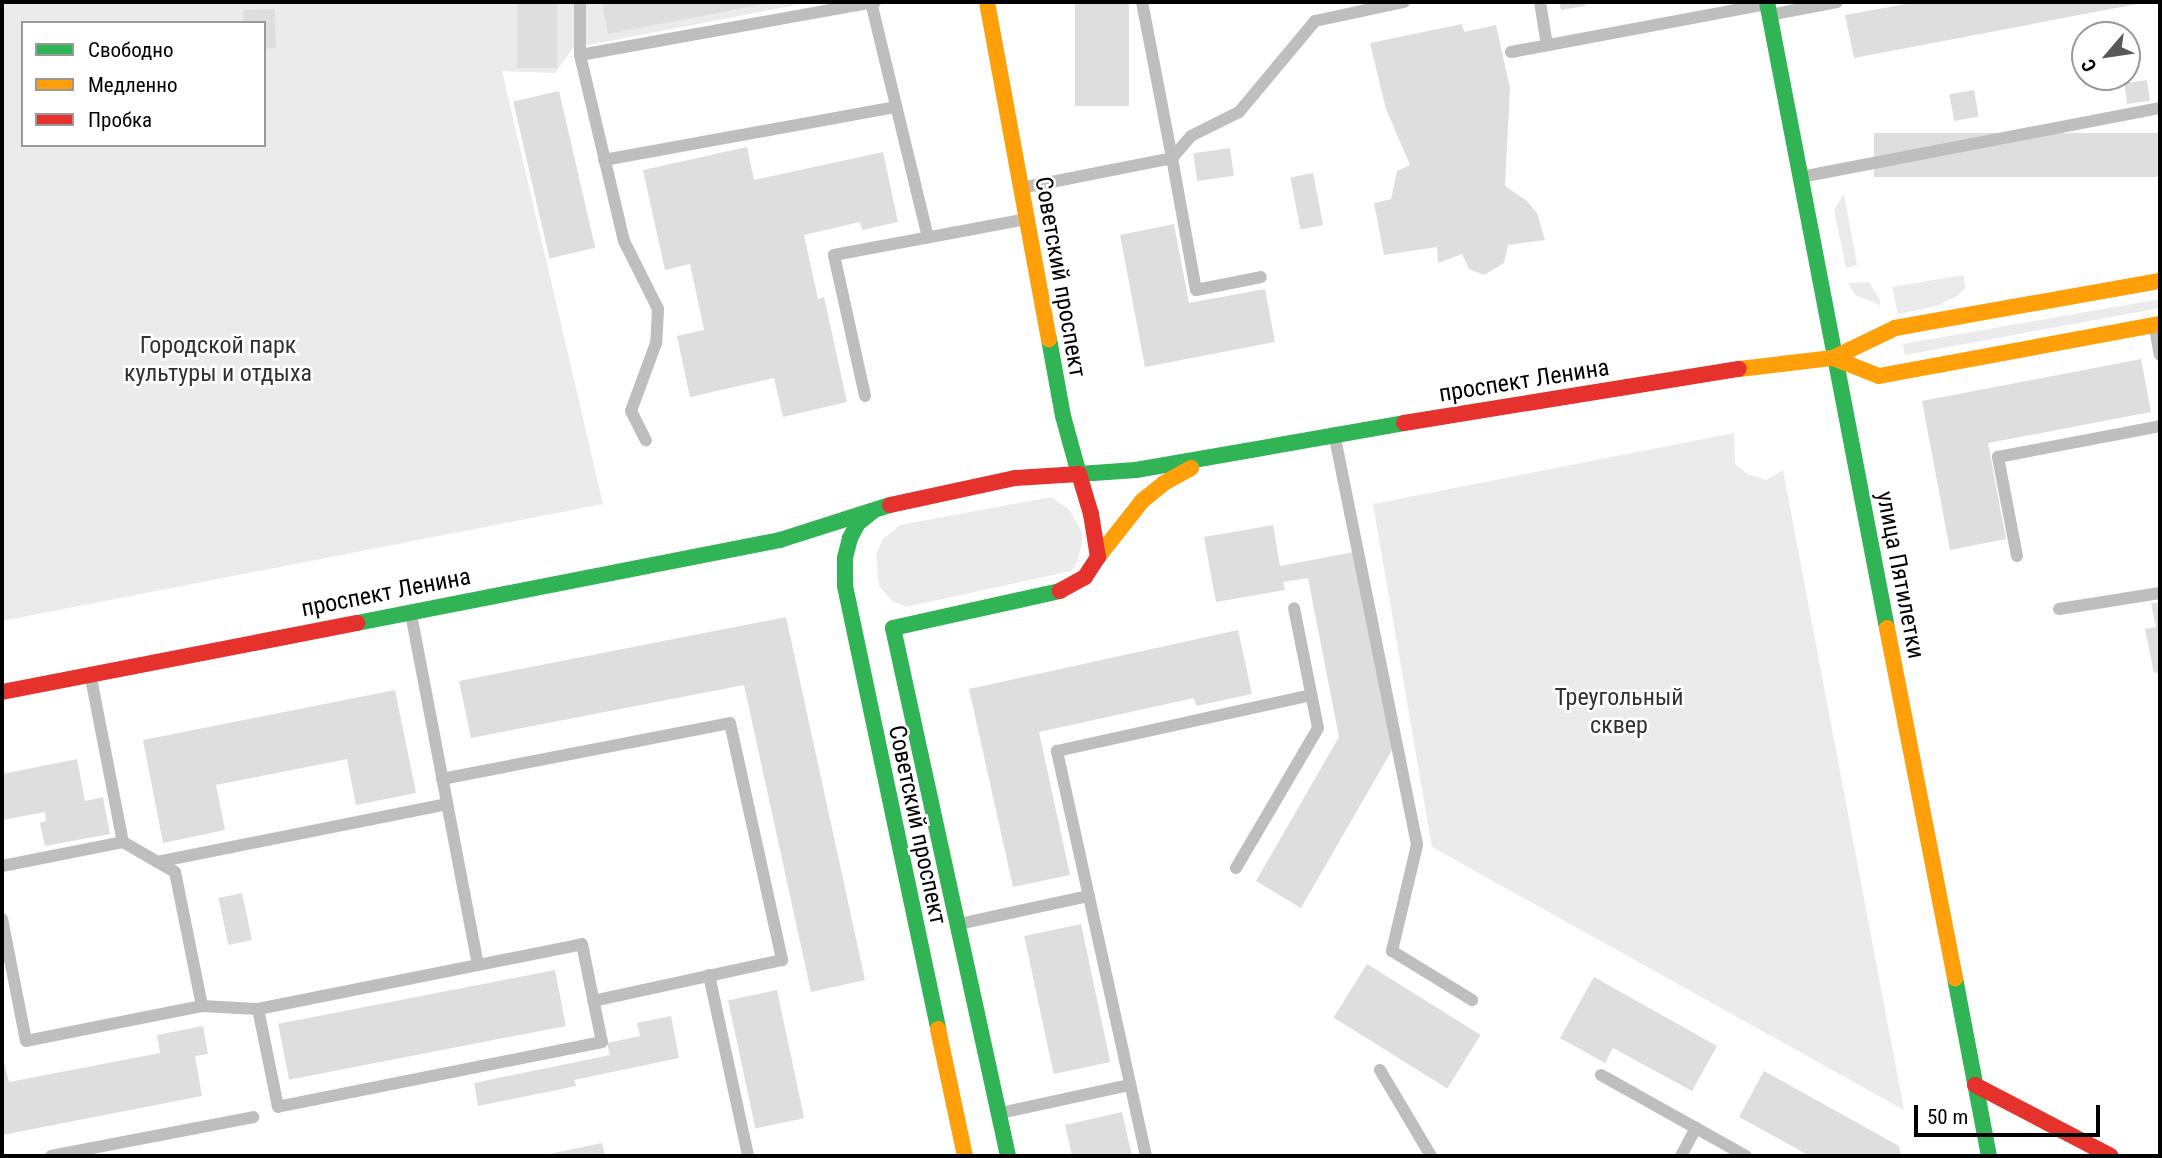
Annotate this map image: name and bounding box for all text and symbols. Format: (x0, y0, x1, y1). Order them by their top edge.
legend (21, 21, 266, 147)
north arrow (2071, 21, 2141, 91)
text: Свободно (88, 38, 174, 62)
text: С (2076, 55, 2102, 76)
text: Медленно (88, 73, 177, 97)
text: Пробка (88, 108, 152, 132)
street label: Советский проспект (1028, 174, 1092, 380)
park label: Городской парк культуры и отдыха (124, 332, 312, 388)
street label: проспект Ленина (1437, 353, 1611, 409)
street label: улица Пятилетки (1870, 489, 1930, 661)
street label: проспект Ленина (299, 562, 473, 624)
park label: Треугольный сквер (1554, 684, 1684, 740)
street label: Советский проспект (882, 723, 952, 927)
scale bar (1917, 1092, 2102, 1136)
text: 50 m (1927, 1105, 1968, 1129)

